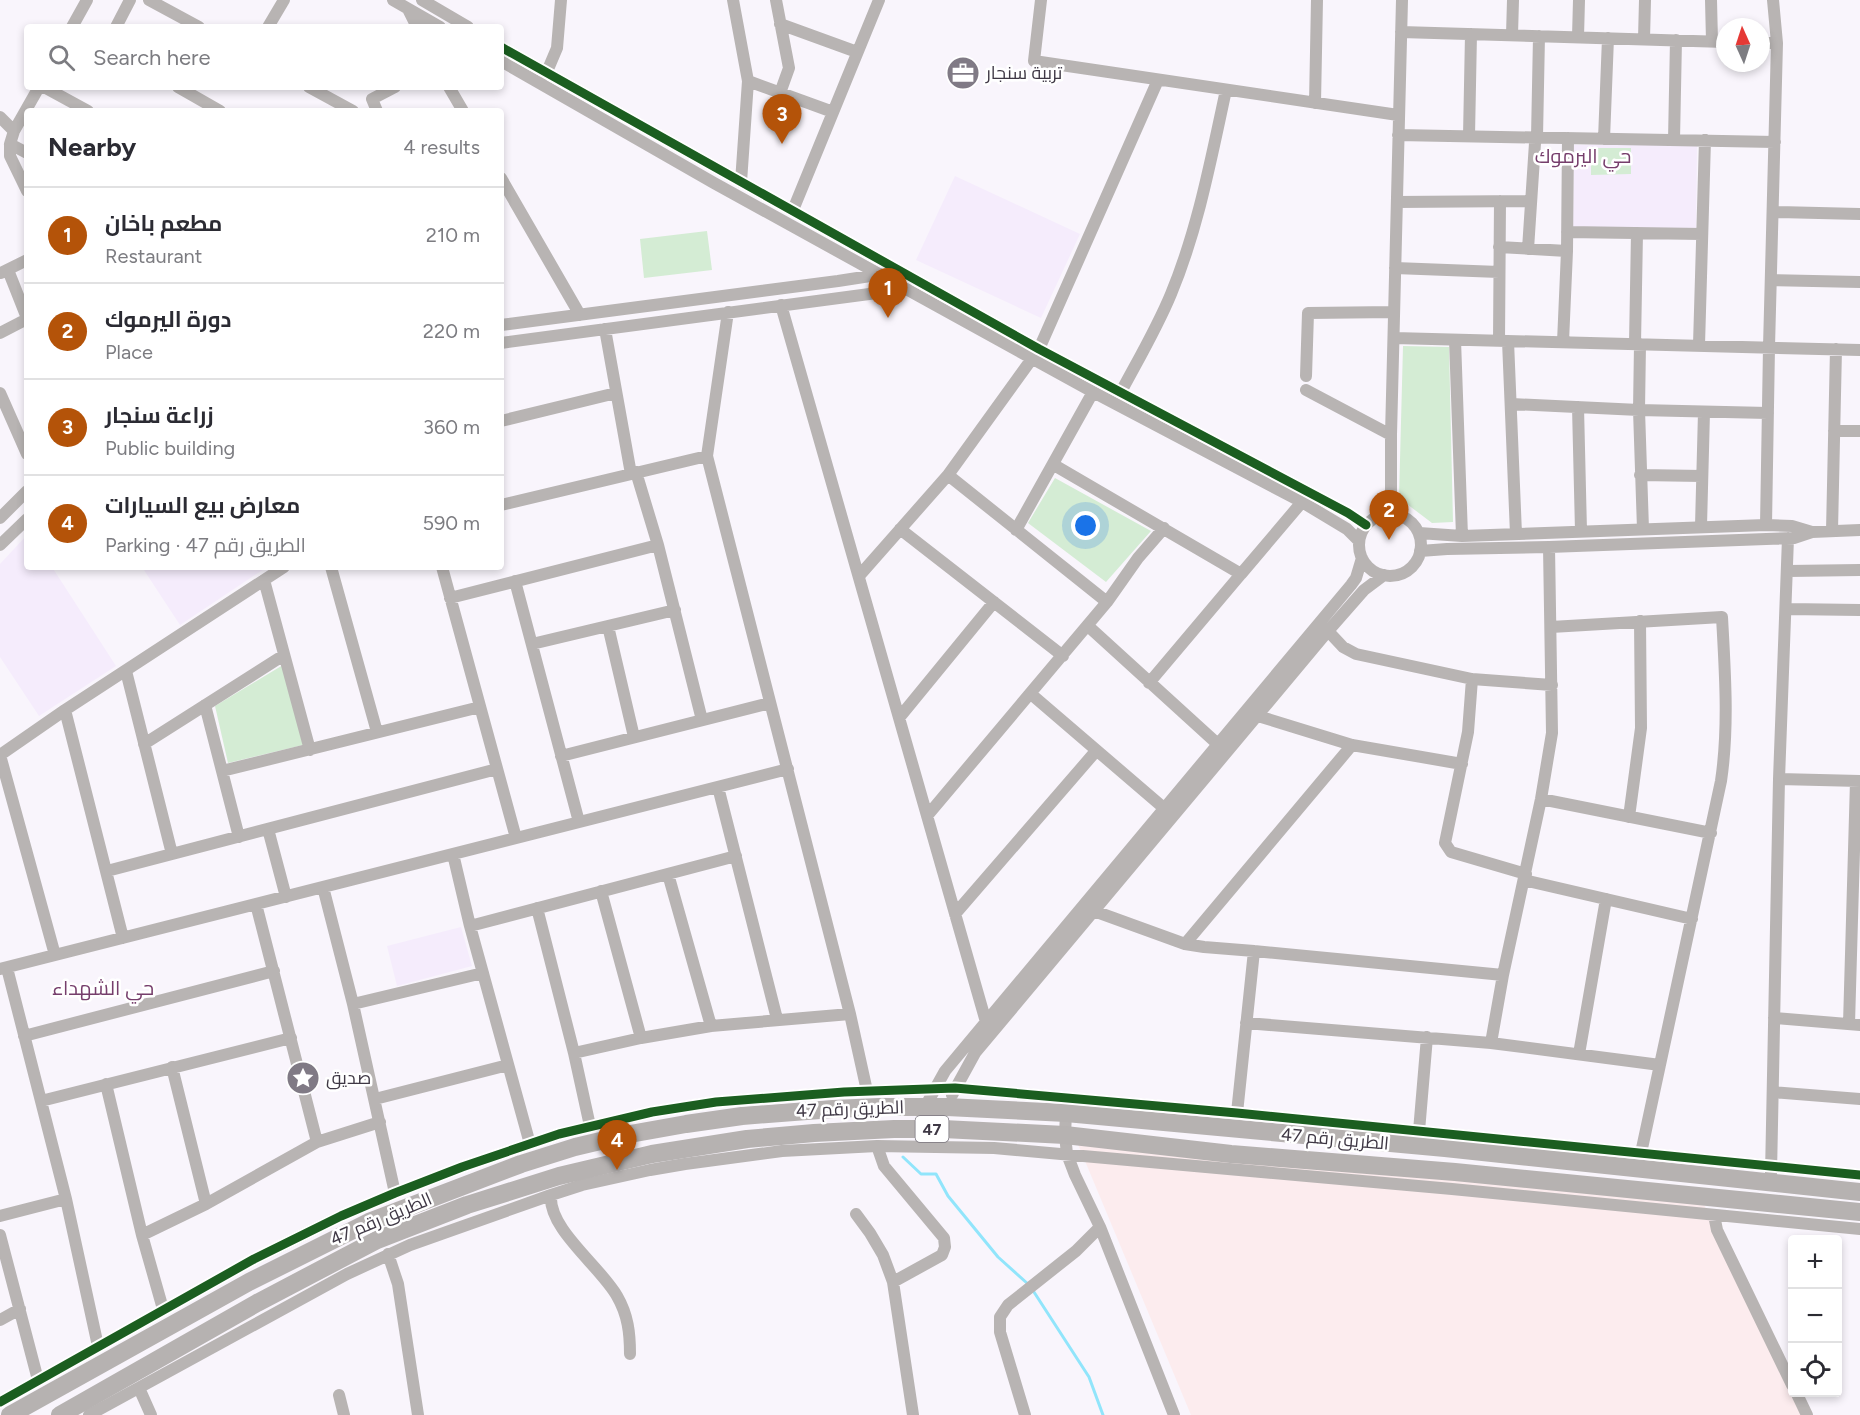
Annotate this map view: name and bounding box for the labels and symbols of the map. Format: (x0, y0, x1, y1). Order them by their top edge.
north arrow (1716, 18, 1770, 72)
office icon: تربية سنجار (945, 55, 981, 91)
place label: تربية سنجار (985, 62, 1062, 84)
pin: 3 (762, 94, 802, 144)
district label: حي اليرموك (1535, 144, 1631, 172)
pin: 1 (868, 268, 908, 318)
pin: 2 (1370, 490, 1408, 540)
your location (1071, 511, 1100, 540)
district label: حي الشهداء (52, 976, 154, 1004)
place icon: صديق (285, 1060, 321, 1096)
place label: صديق (326, 1067, 371, 1090)
street label: الطريق رقم 47 (795, 1096, 905, 1123)
road number: 47 (916, 1116, 948, 1142)
pin: 4 (598, 1120, 636, 1170)
street label: الطريق رقم 47 (1280, 1123, 1390, 1156)
street label: الطريق رقم 47 (327, 1188, 436, 1251)

